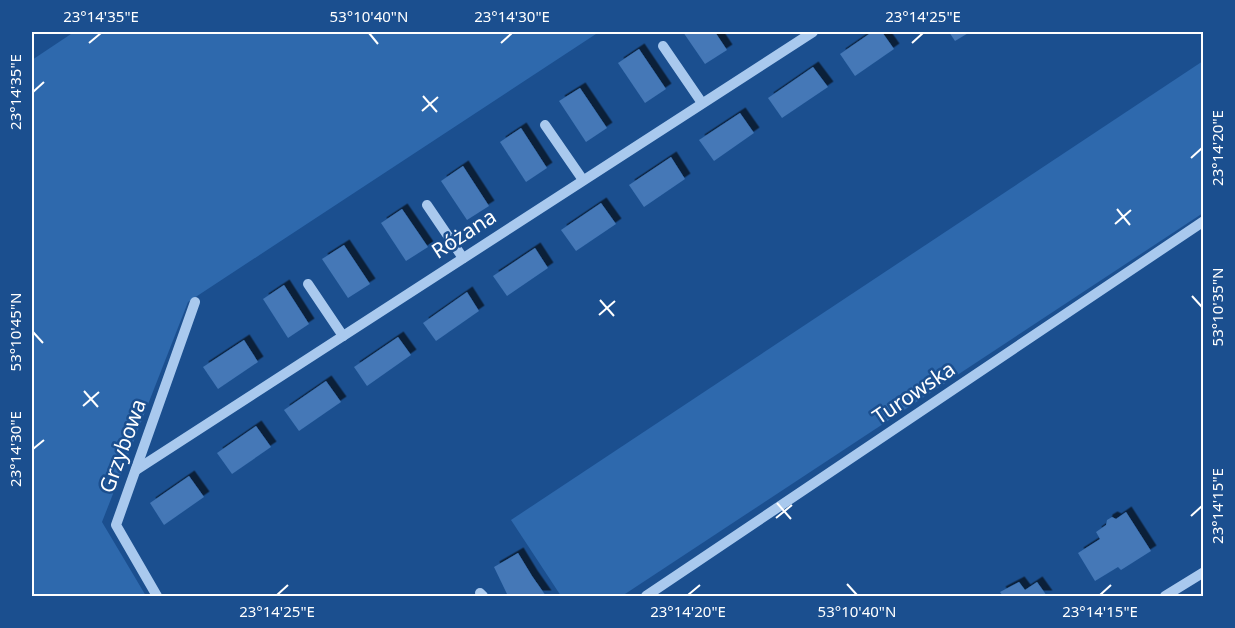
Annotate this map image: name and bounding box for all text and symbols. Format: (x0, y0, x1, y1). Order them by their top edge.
text: 23°14'35"E (63, 6, 139, 26)
text: 53°10'40"N (330, 6, 408, 26)
text: 23°14'30"E (474, 6, 550, 26)
text: 23°14'25"E (885, 6, 961, 26)
text: 23°14'35"E (5, 54, 25, 130)
text: 23°14'20"E (1207, 110, 1227, 186)
street label: Różana (426, 202, 501, 265)
text: 53°10'35"N (1207, 268, 1227, 346)
text: 53°10'45"N (5, 293, 25, 371)
street label: Turowska (867, 354, 960, 430)
street label: Grzybowa (92, 395, 152, 497)
text: 23°14'30"E (5, 411, 25, 487)
text: 23°14'15"E (1207, 468, 1227, 544)
text: 23°14'25"E (239, 601, 315, 621)
text: 23°14'20"E (650, 601, 726, 621)
text: 53°10'40"N (818, 601, 896, 621)
text: 23°14'15"E (1062, 601, 1138, 621)

